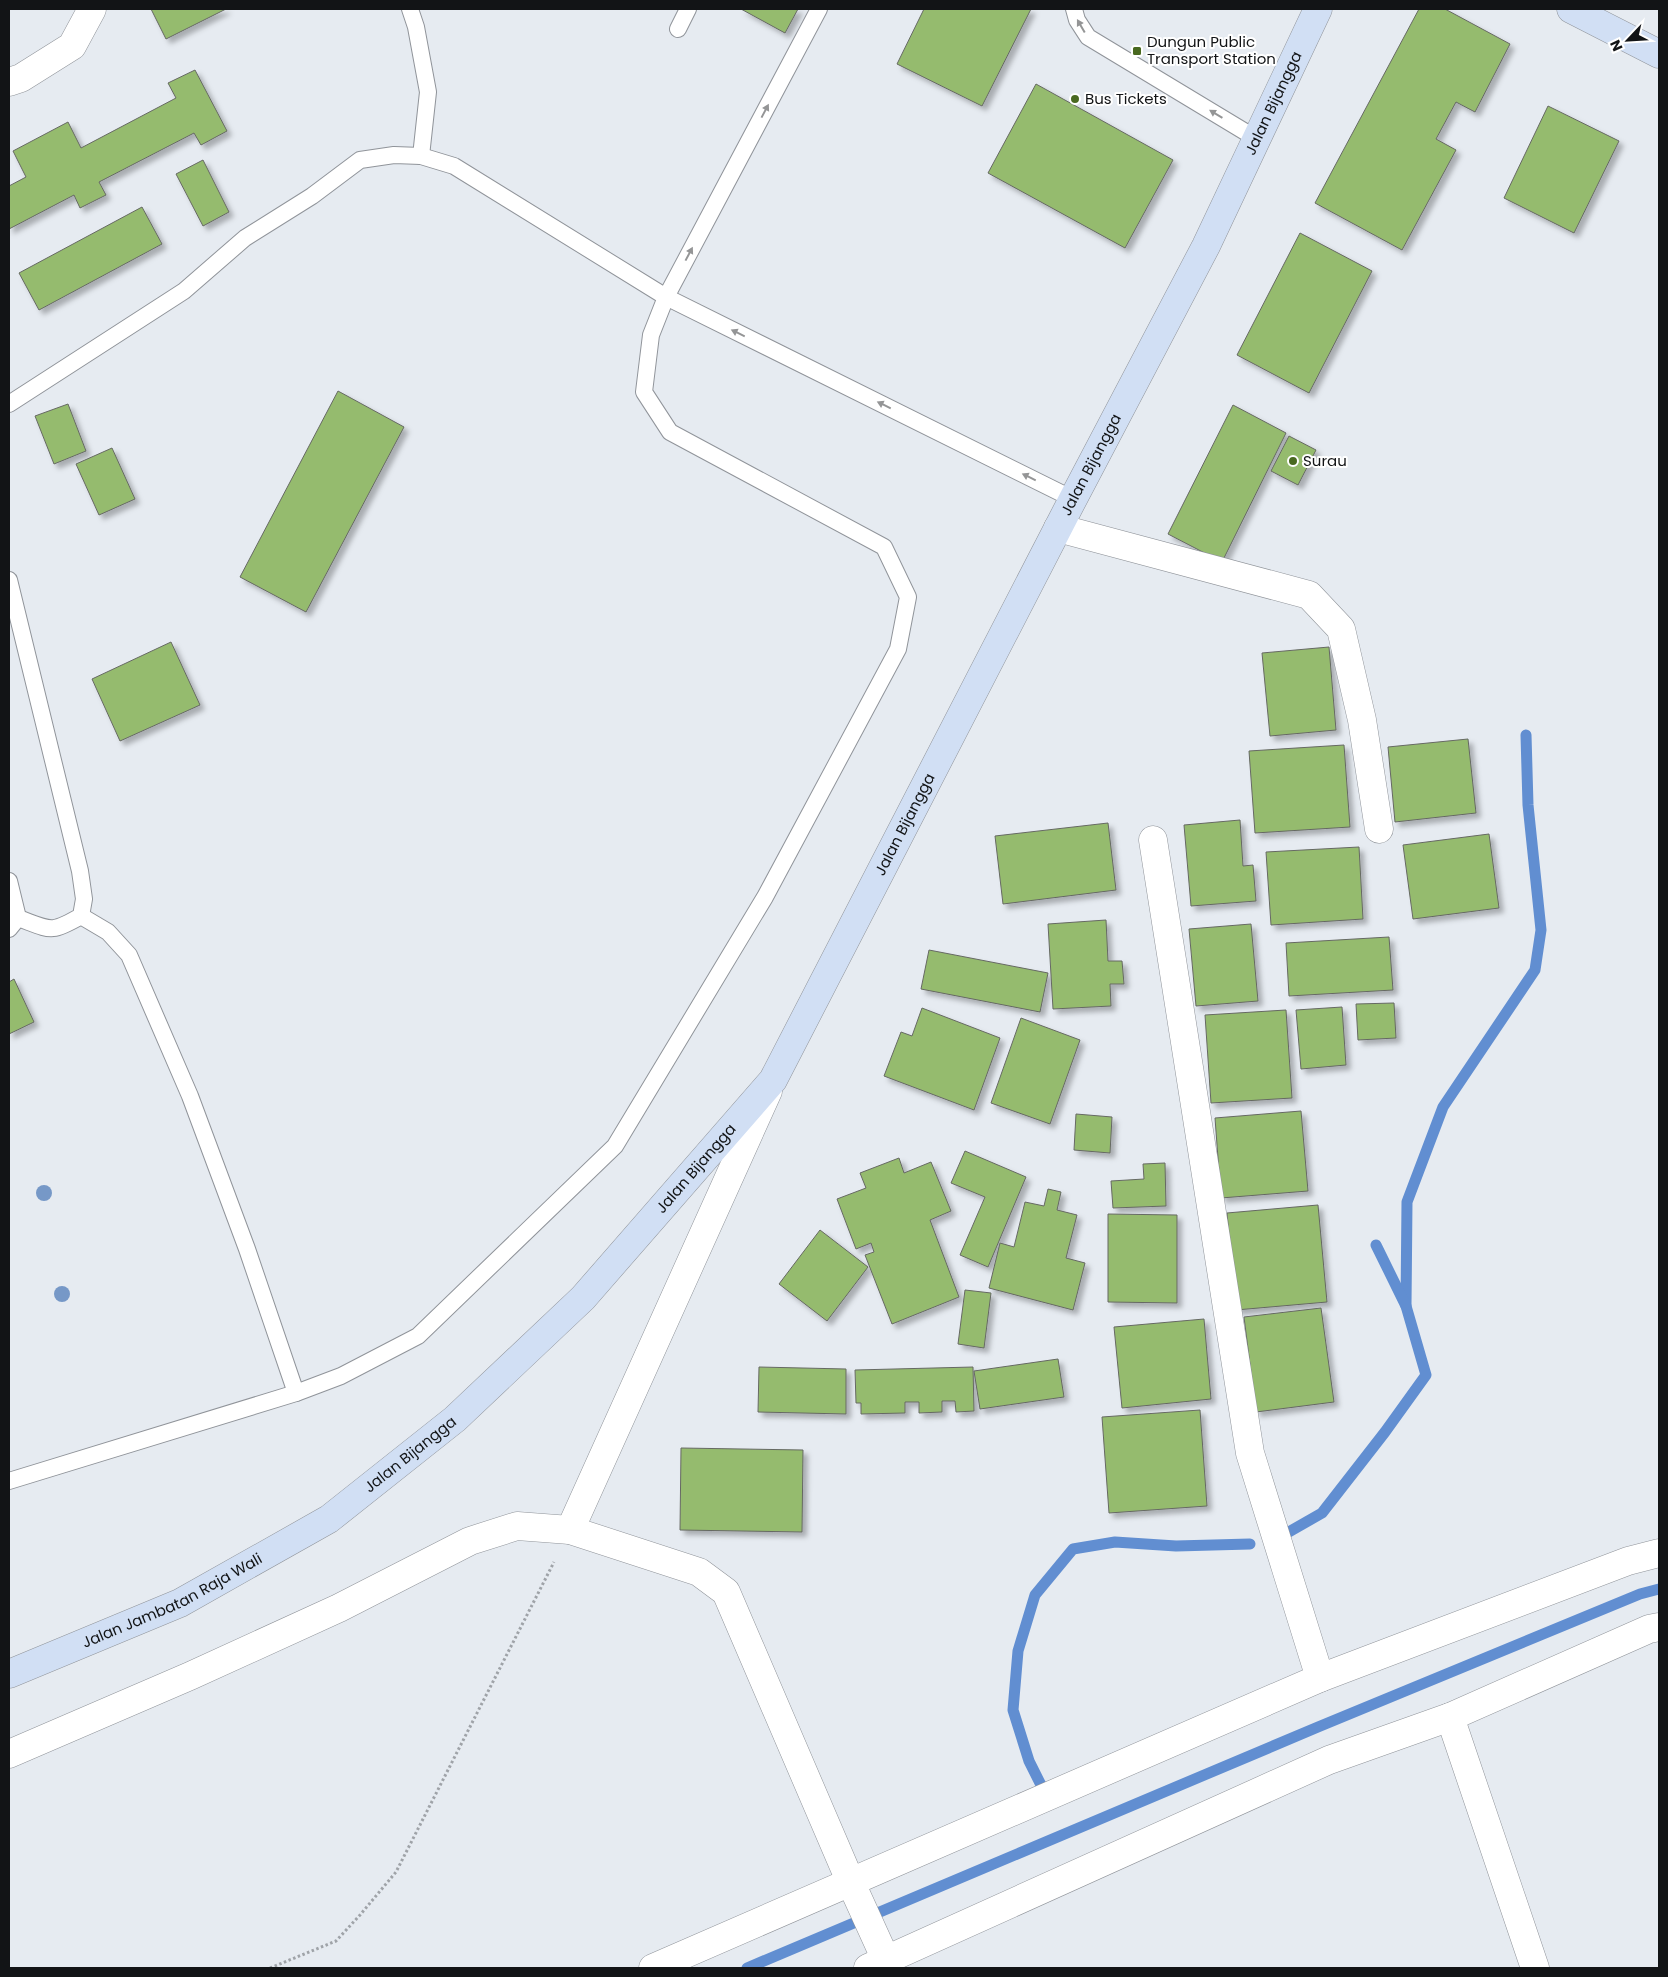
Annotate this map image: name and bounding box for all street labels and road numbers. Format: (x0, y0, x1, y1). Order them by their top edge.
street label: Jalan Bijangga (1240, 48, 1307, 158)
street label: Jalan Bijangga (1055, 410, 1126, 519)
street label: Jalan Bijangga (869, 769, 940, 879)
street label: Jalan Bijangga (651, 1119, 740, 1217)
street label: Jalan Bijangga (359, 1411, 461, 1497)
street label: Jalan Jambatan Raja Wali (79, 1548, 266, 1653)

